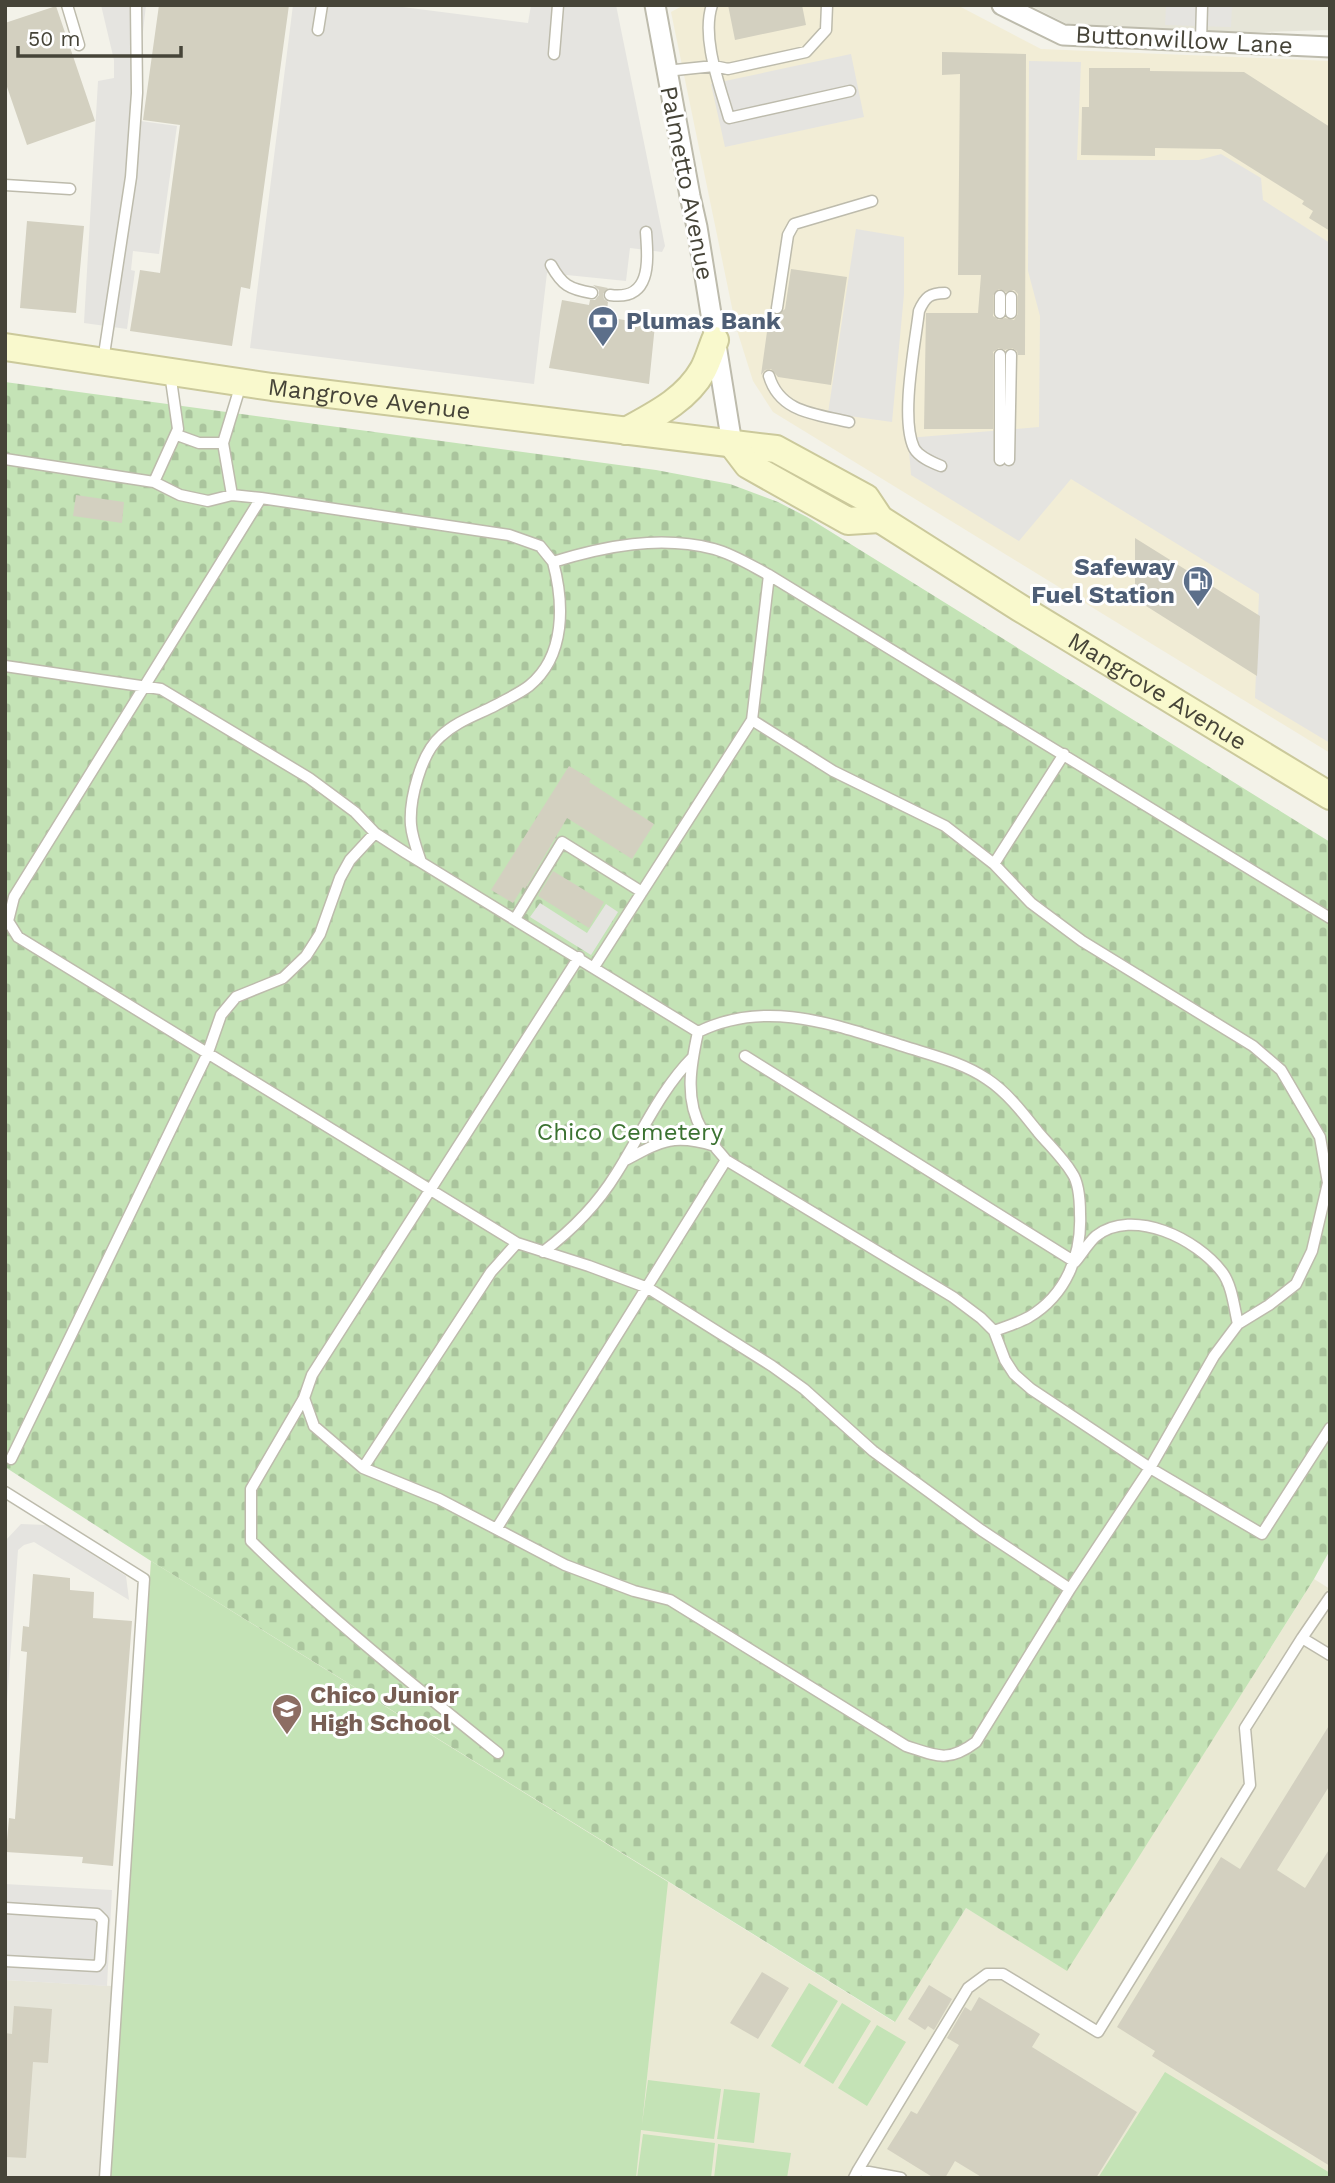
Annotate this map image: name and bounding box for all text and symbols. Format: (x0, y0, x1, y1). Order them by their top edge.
scale bar (18, 14, 180, 58)
street label: Buttonwillow Lane (1075, 20, 1293, 60)
text: 50 m (28, 26, 80, 51)
street label: Palmetto Avenue (654, 84, 720, 282)
bank icon: Plumas Bank (586, 304, 620, 348)
place label: Plumas Bank (626, 307, 781, 335)
street label: Mangrove Avenue (266, 373, 472, 425)
place label: Safeway Fuel Station (1031, 553, 1175, 609)
fuel station icon: Safeway Fuel Station (1181, 564, 1215, 608)
street label: Mangrove Avenue (1063, 626, 1252, 756)
park label: Chico Cemetery (537, 1118, 724, 1146)
place label: Chico Junior High School (310, 1681, 460, 1737)
school or university icon: Chico Junior High School (270, 1692, 304, 1736)

